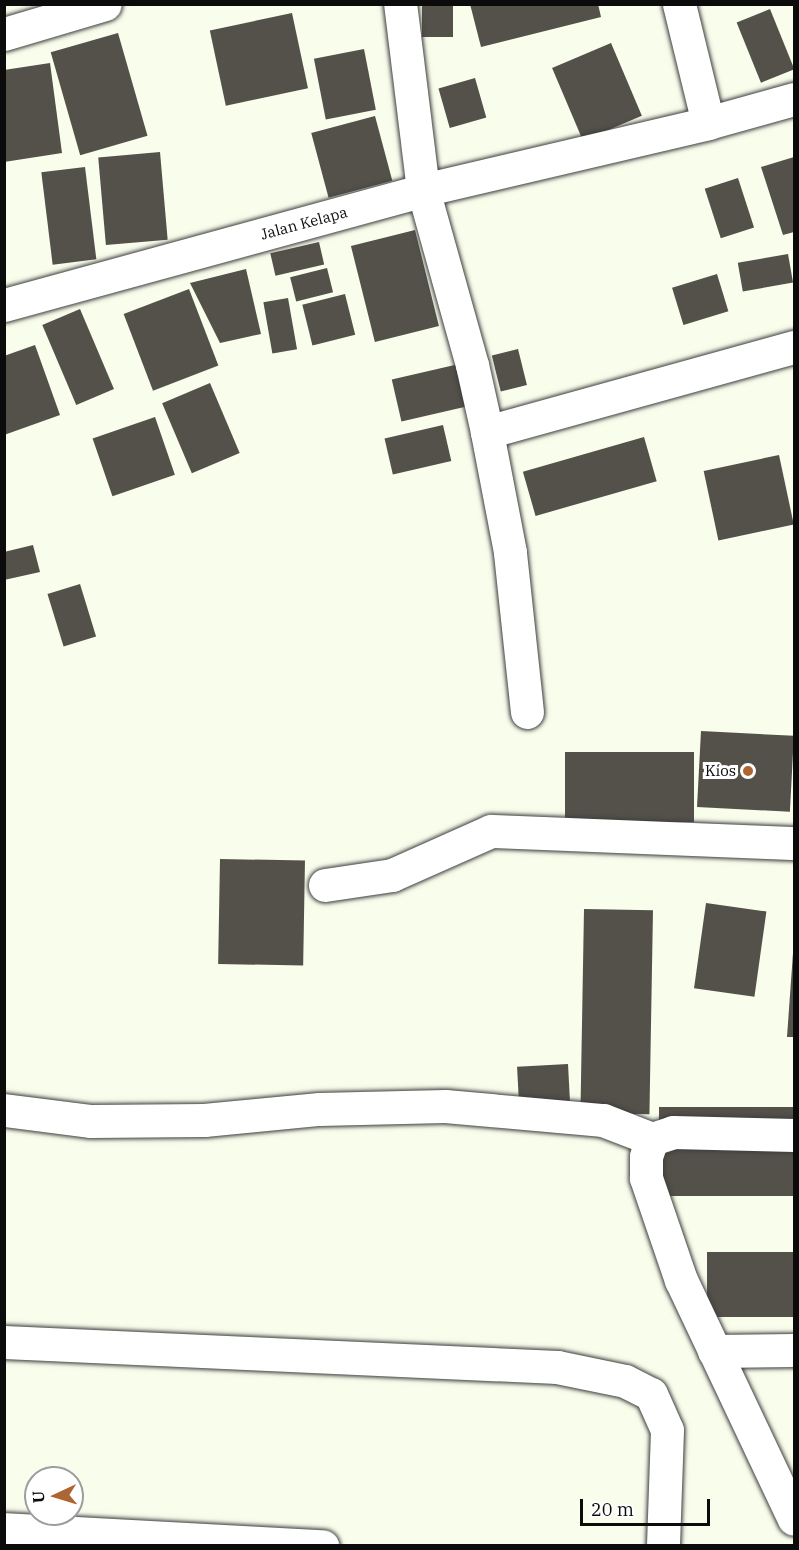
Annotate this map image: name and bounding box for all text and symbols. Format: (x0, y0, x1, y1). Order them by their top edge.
street label: Jalan Kelapa (259, 203, 349, 243)
place label: Kios (705, 762, 736, 780)
marker: Kios (741, 764, 755, 778)
north arrow (24, 1466, 84, 1526)
scale bar (583, 1487, 714, 1525)
text: U (28, 1490, 48, 1504)
text: 20 m (591, 1498, 634, 1521)

